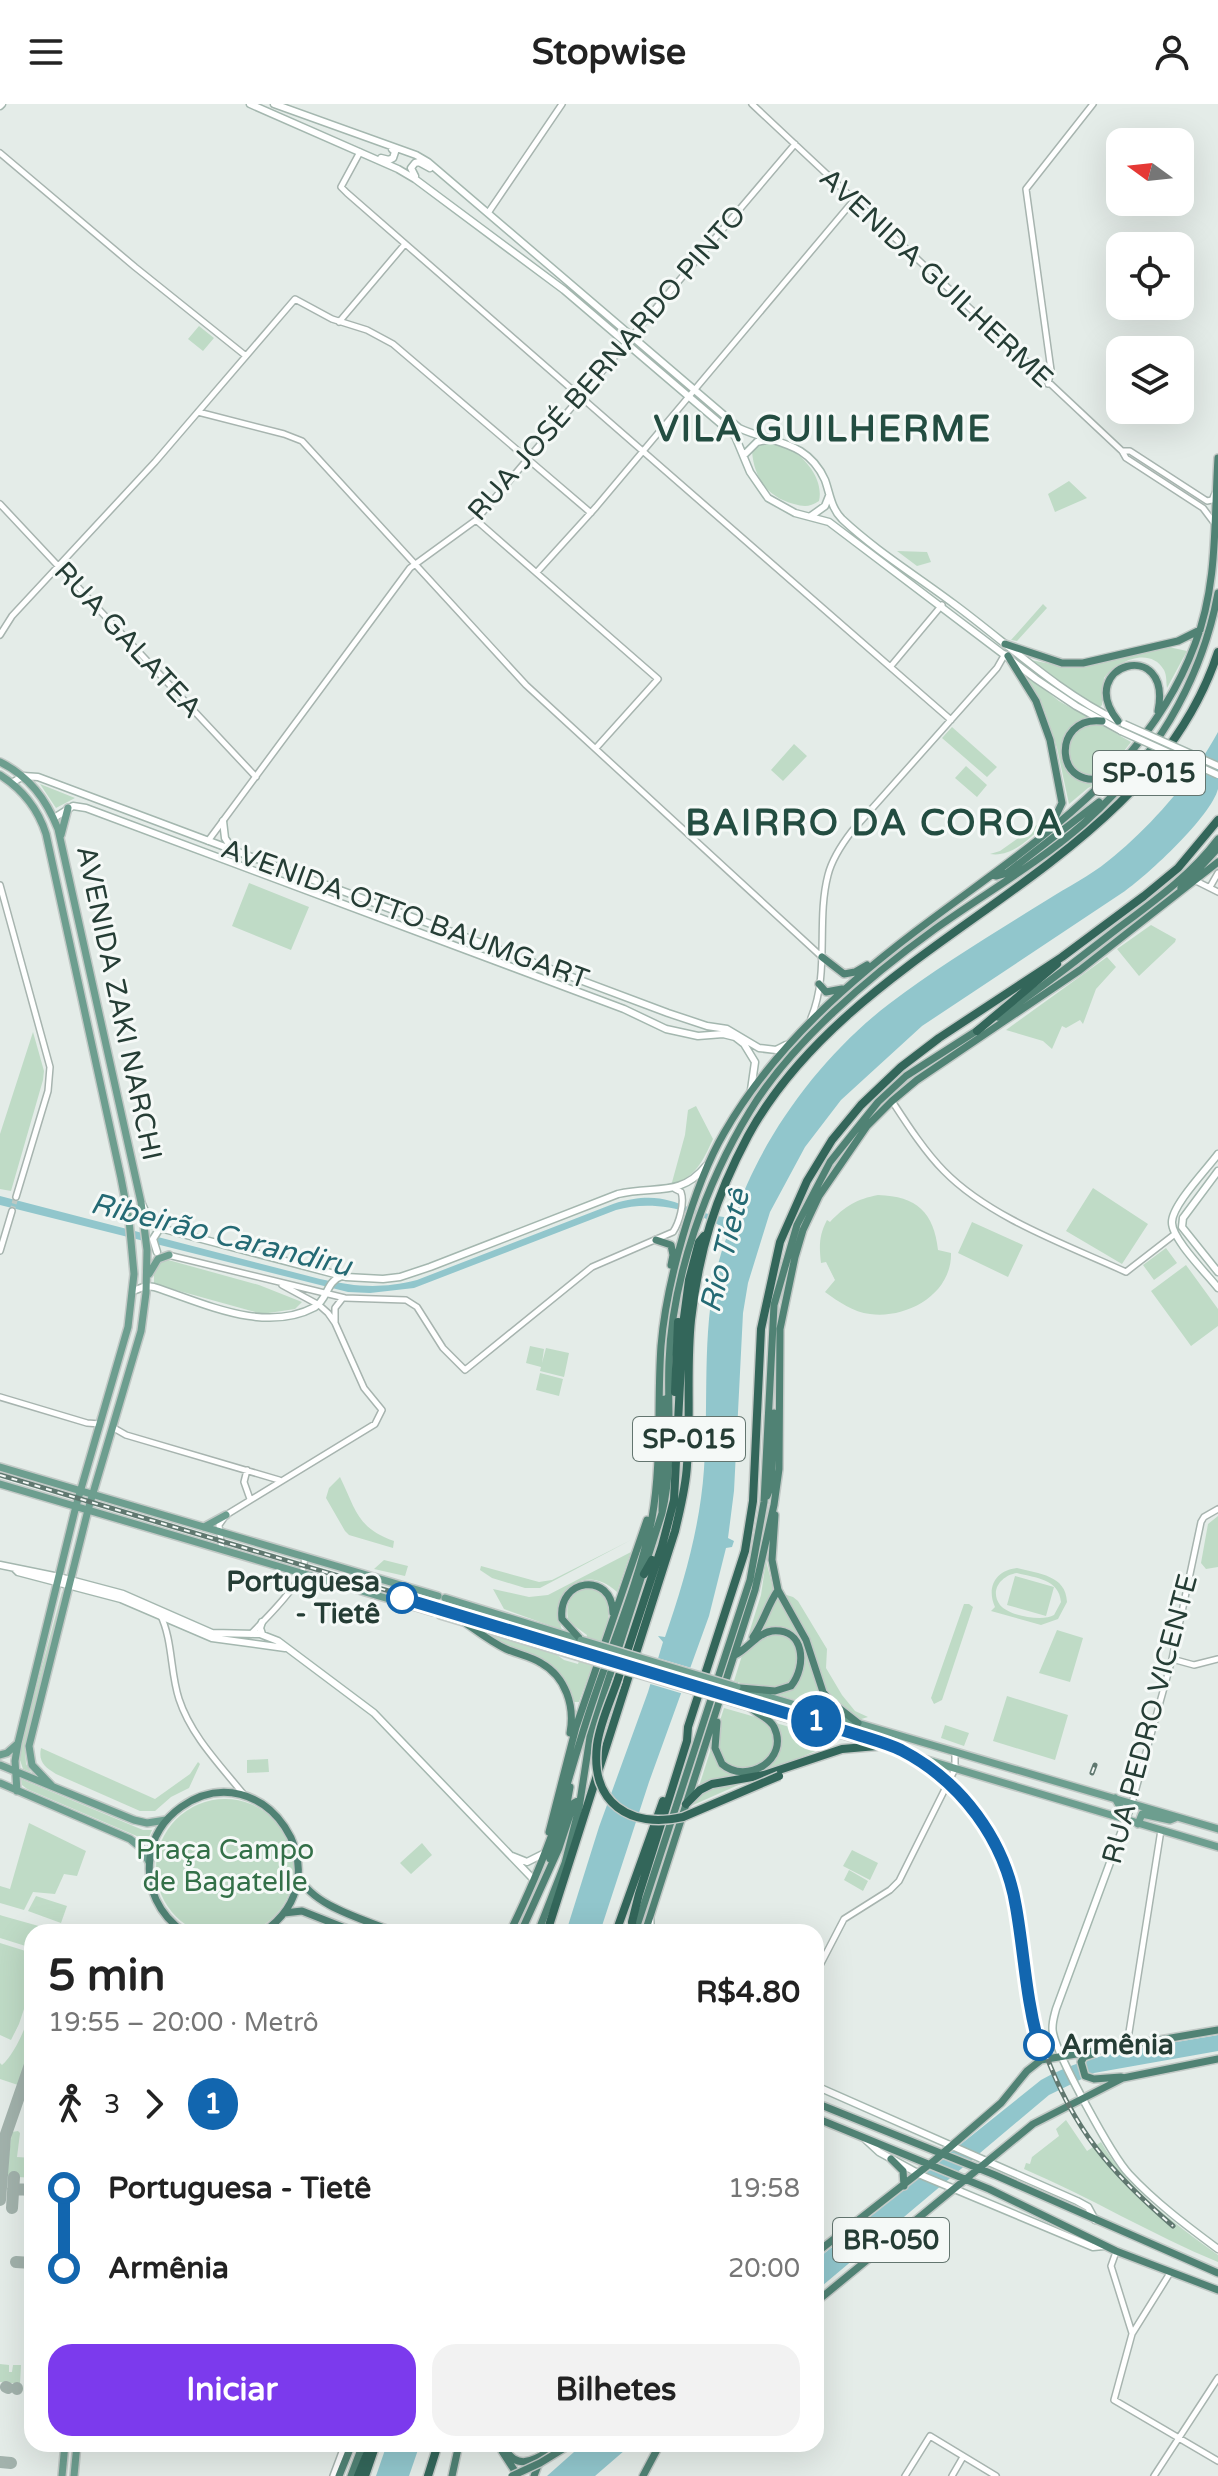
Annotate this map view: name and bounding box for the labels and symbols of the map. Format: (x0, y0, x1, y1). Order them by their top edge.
north arrow (1106, 128, 1194, 216)
street label: AVENIDA GUILHERME (812, 161, 1060, 395)
street label: RUA JOSÉ BERNARDO PINTO (461, 198, 753, 528)
district label: VILA GUILHERME (654, 408, 992, 451)
street label: RUA GALATEA (47, 555, 209, 725)
road number: SP-015 (1093, 751, 1205, 795)
district label: BAIRRO DA COROA (685, 802, 1065, 845)
street label: AVENIDA OTTO BAUMGART (217, 832, 593, 996)
street label: AVENIDA ZAKI NARCHI (69, 843, 169, 1163)
water label: Rio Tietê (692, 1184, 759, 1316)
water label: Ribeirão Carandiru (87, 1185, 357, 1286)
road number: SP-015 (633, 1417, 745, 1461)
place label: Portuguesa - Tietê (226, 1565, 380, 1631)
street label: RUA PEDRO VICENTE (1095, 1570, 1205, 1868)
marker: Portuguesa - Tietê (387, 1583, 417, 1613)
line badge: 1 (790, 1695, 842, 1747)
park label: Praça Campo de Bagatelle (136, 1833, 314, 1899)
place label: Armênia (1061, 2028, 1174, 2062)
marker: Armênia (1024, 2030, 1054, 2060)
road number: BR-050 (833, 2218, 949, 2262)

